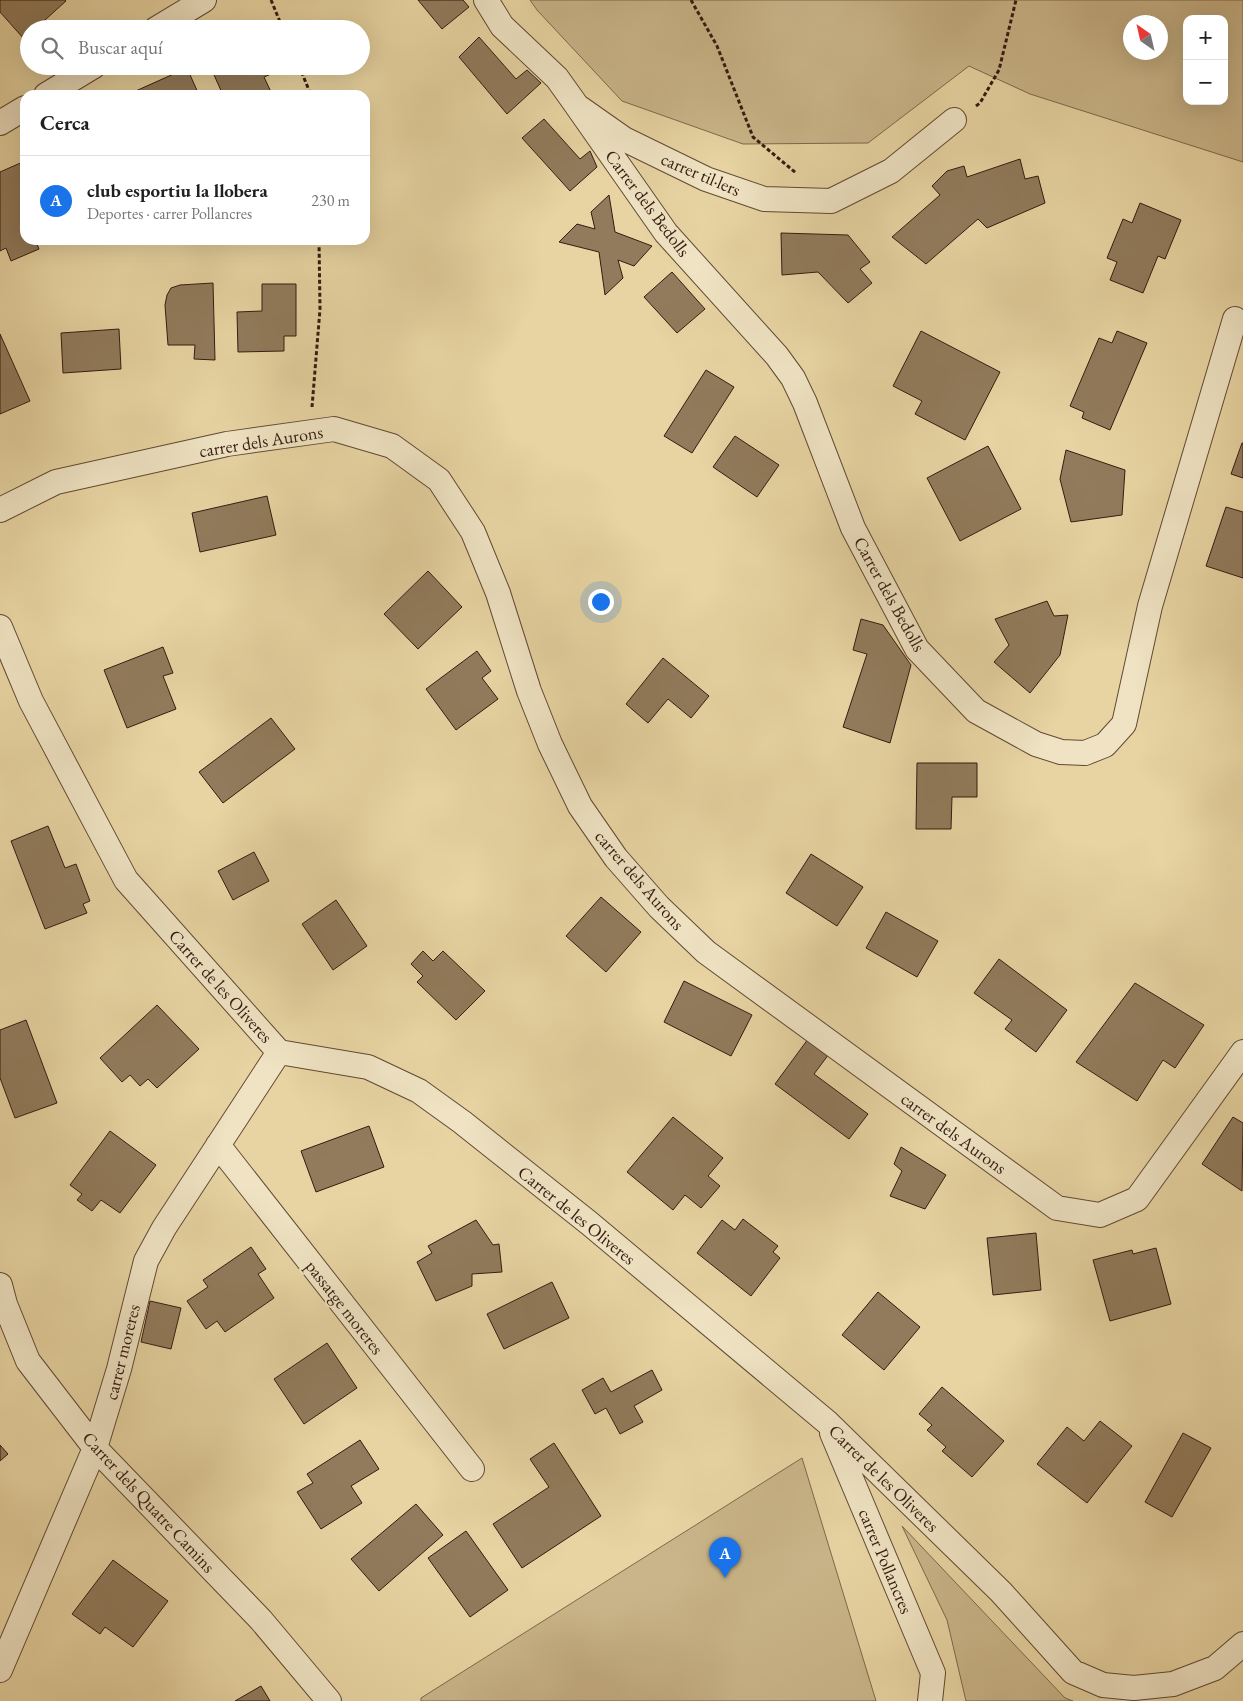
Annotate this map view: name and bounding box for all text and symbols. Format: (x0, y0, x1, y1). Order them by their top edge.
north arrow (1123, 15, 1168, 60)
map controls (1183, 15, 1228, 105)
button: + (1183, 15, 1228, 60)
search box (20, 20, 370, 75)
icon: search (38, 34, 66, 62)
text: Buscar aquí (78, 35, 163, 60)
button: − (1183, 60, 1228, 105)
text: Cerca (40, 109, 90, 136)
street label: Carrer dels Bedolls (600, 145, 696, 261)
street label: carrer til·lers (658, 147, 744, 201)
text: club esportiu la llobera (87, 178, 268, 203)
text: A (50, 190, 62, 211)
text: 230 m (311, 190, 350, 211)
text: Deportes · carrer Pollancres (87, 203, 252, 224)
street label: carrer dels Aurons (198, 420, 325, 462)
street label: Carrer dels Bedolls (849, 532, 931, 656)
your location (588, 589, 614, 615)
street label: carrer dels Aurons (590, 825, 690, 935)
street label: Carrer de les Oliveres (164, 924, 278, 1048)
street label: carrer dels Aurons (897, 1087, 1011, 1179)
street label: Carrer de les Oliveres (513, 1160, 641, 1270)
street label: passatge moreres (301, 1255, 389, 1359)
street label: carrer moreres (99, 1302, 145, 1402)
street label: Carrer de les Oliveres (824, 1419, 944, 1537)
street label: Carrer dels Quatre Camins (78, 1427, 221, 1578)
street label: carrer Pollancres (854, 1505, 918, 1617)
pin: A (709, 1537, 741, 1578)

